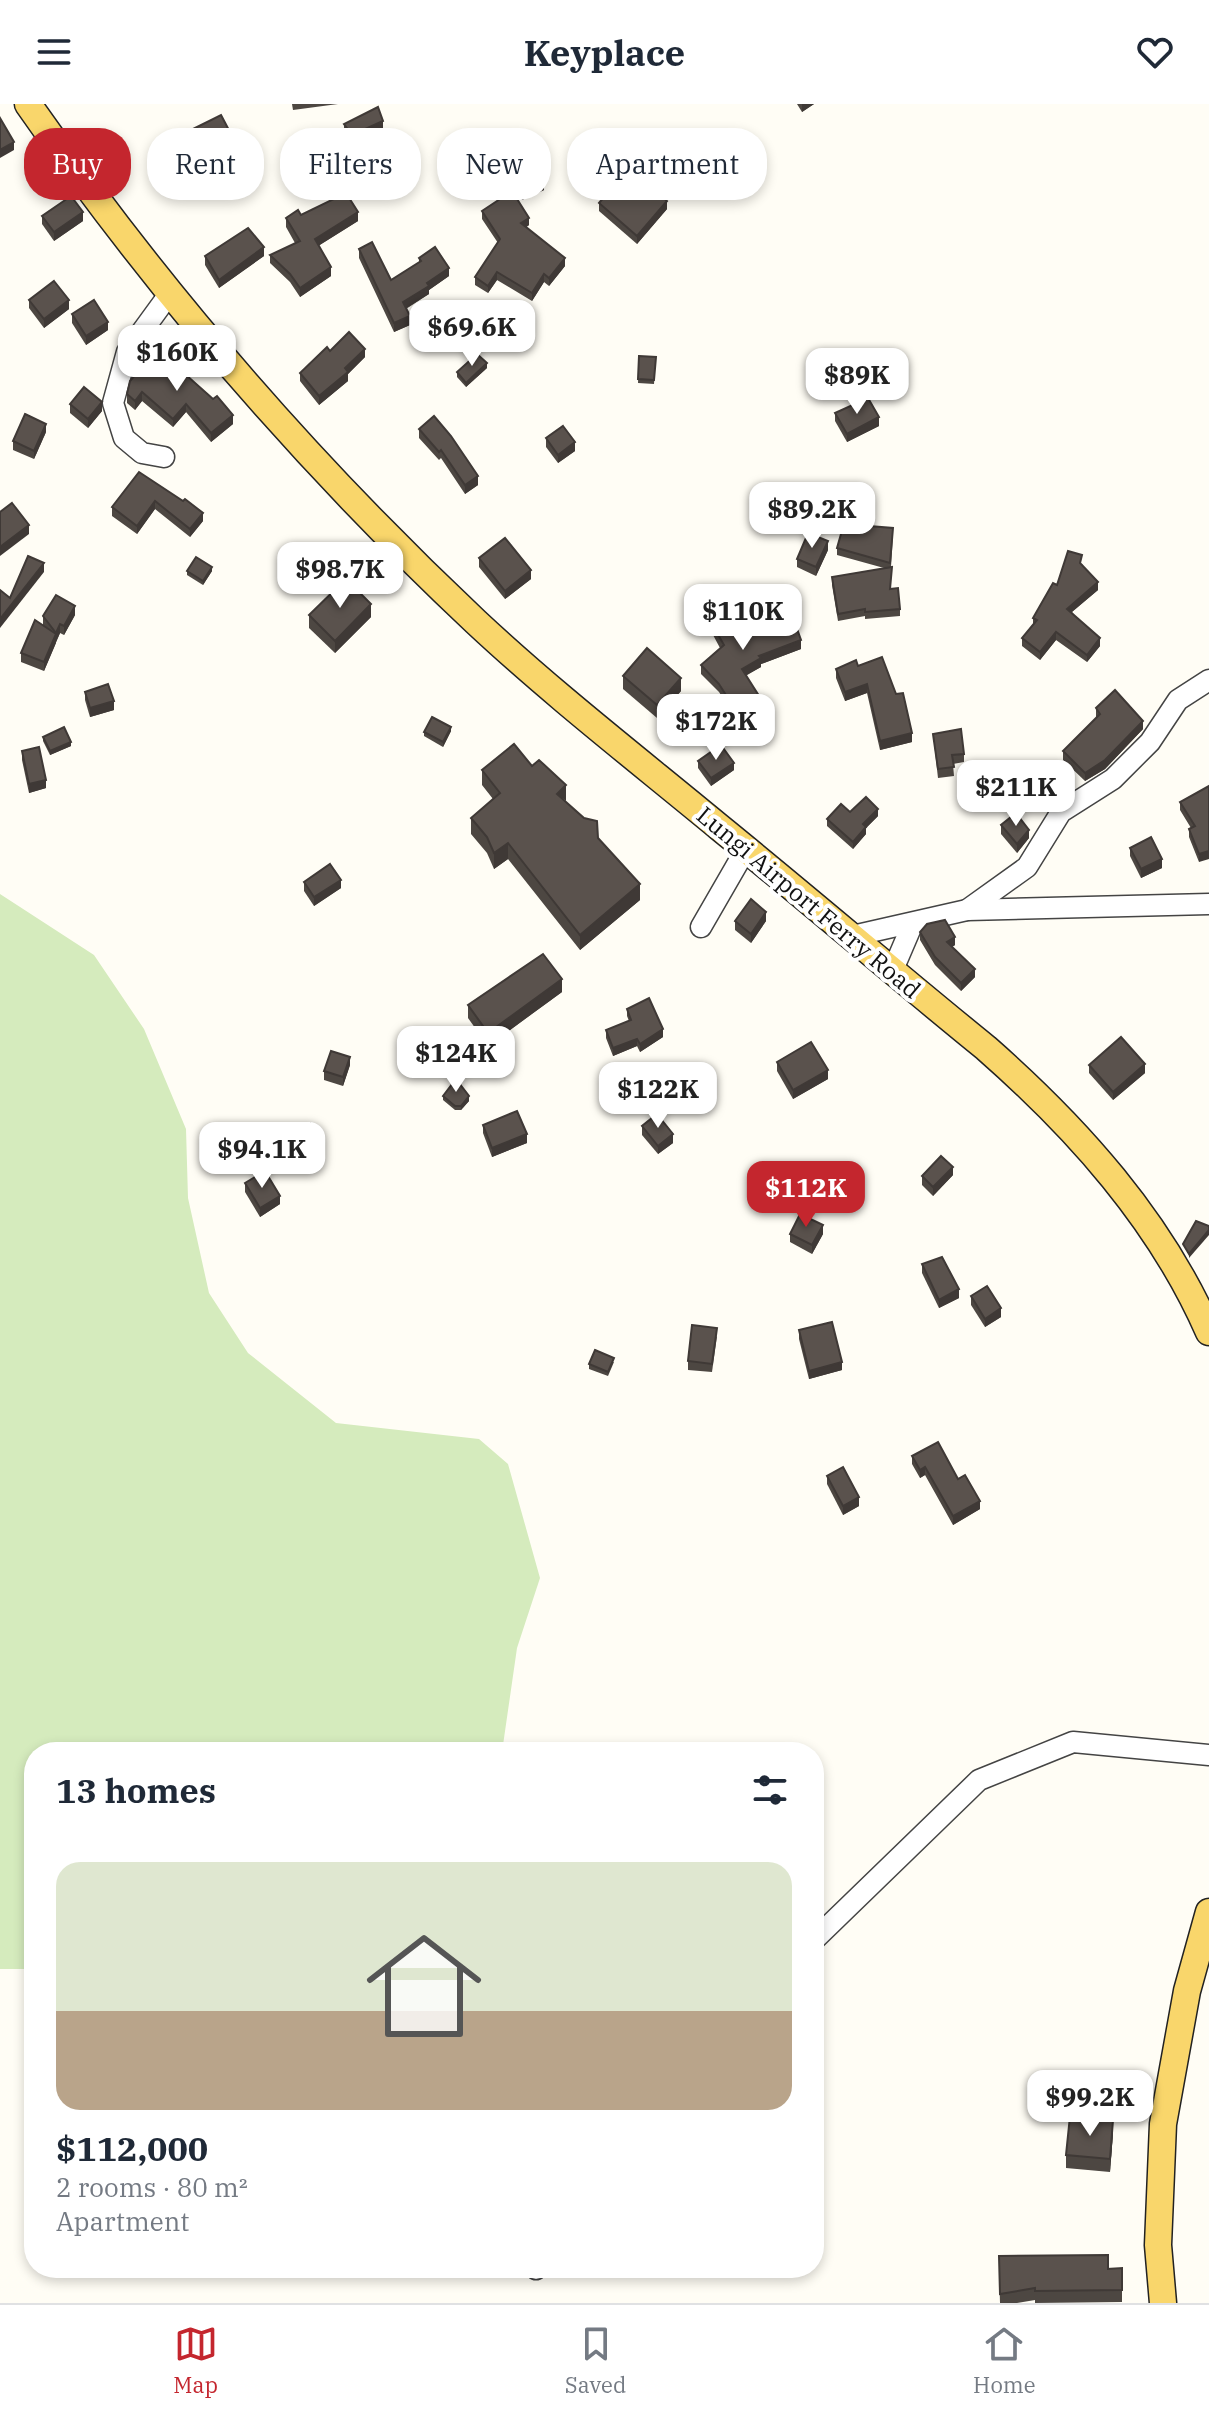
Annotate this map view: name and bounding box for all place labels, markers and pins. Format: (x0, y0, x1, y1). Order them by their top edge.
pin: $69.6K (407, 300, 537, 368)
pin: $160K (121, 325, 233, 393)
pin: $89K (810, 348, 904, 416)
pin: $89.2K (747, 482, 877, 550)
pin: $98.7K (275, 542, 405, 610)
pin: $110K (687, 584, 799, 652)
pin: $172K (660, 694, 772, 762)
pin: $211K (960, 760, 1072, 828)
pin: $124K (400, 1026, 512, 1094)
pin: $122K (602, 1062, 714, 1130)
pin: $94.1K (197, 1122, 327, 1190)
pin: $112K (750, 1161, 862, 1229)
pin: $99.2K (1025, 2070, 1155, 2138)

